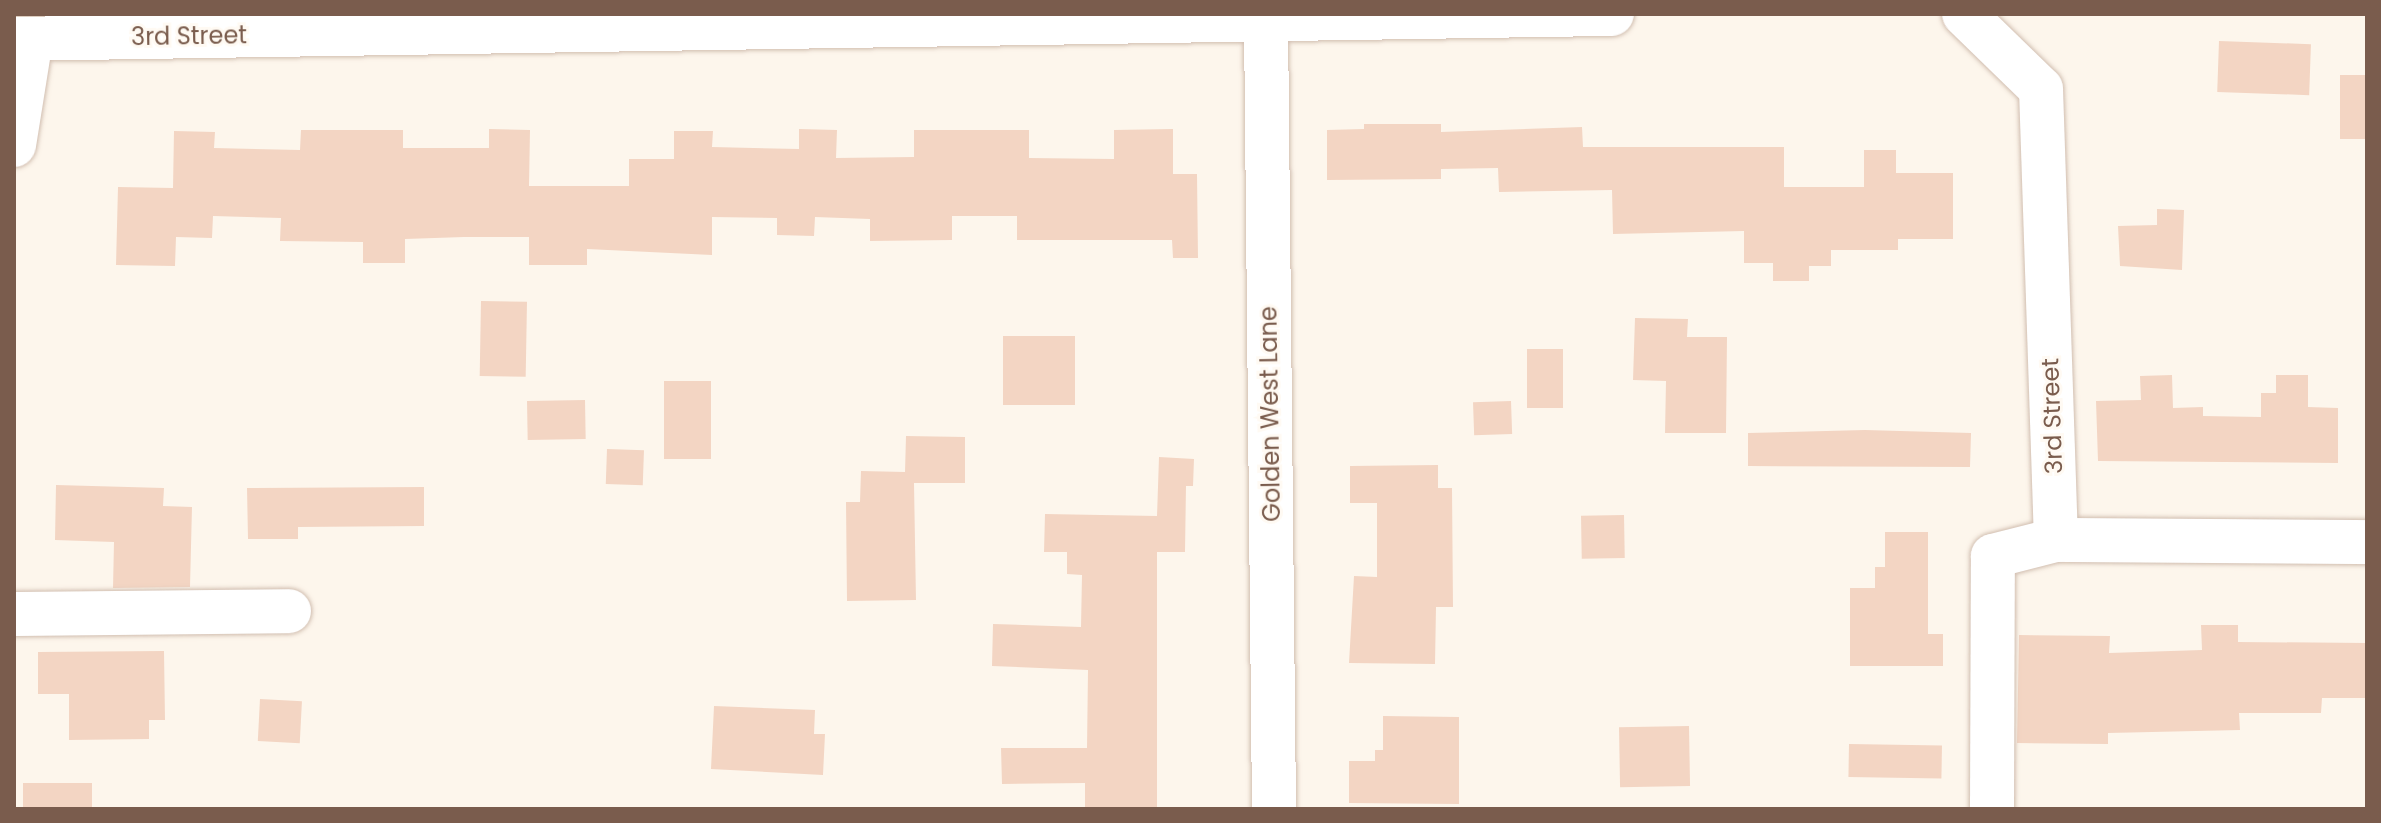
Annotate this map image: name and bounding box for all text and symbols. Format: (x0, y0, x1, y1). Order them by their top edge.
street label: 3rd Street (131, 21, 247, 51)
street label: Golden West Lane (1254, 306, 1286, 522)
street label: 3rd Street (2036, 358, 2068, 474)

